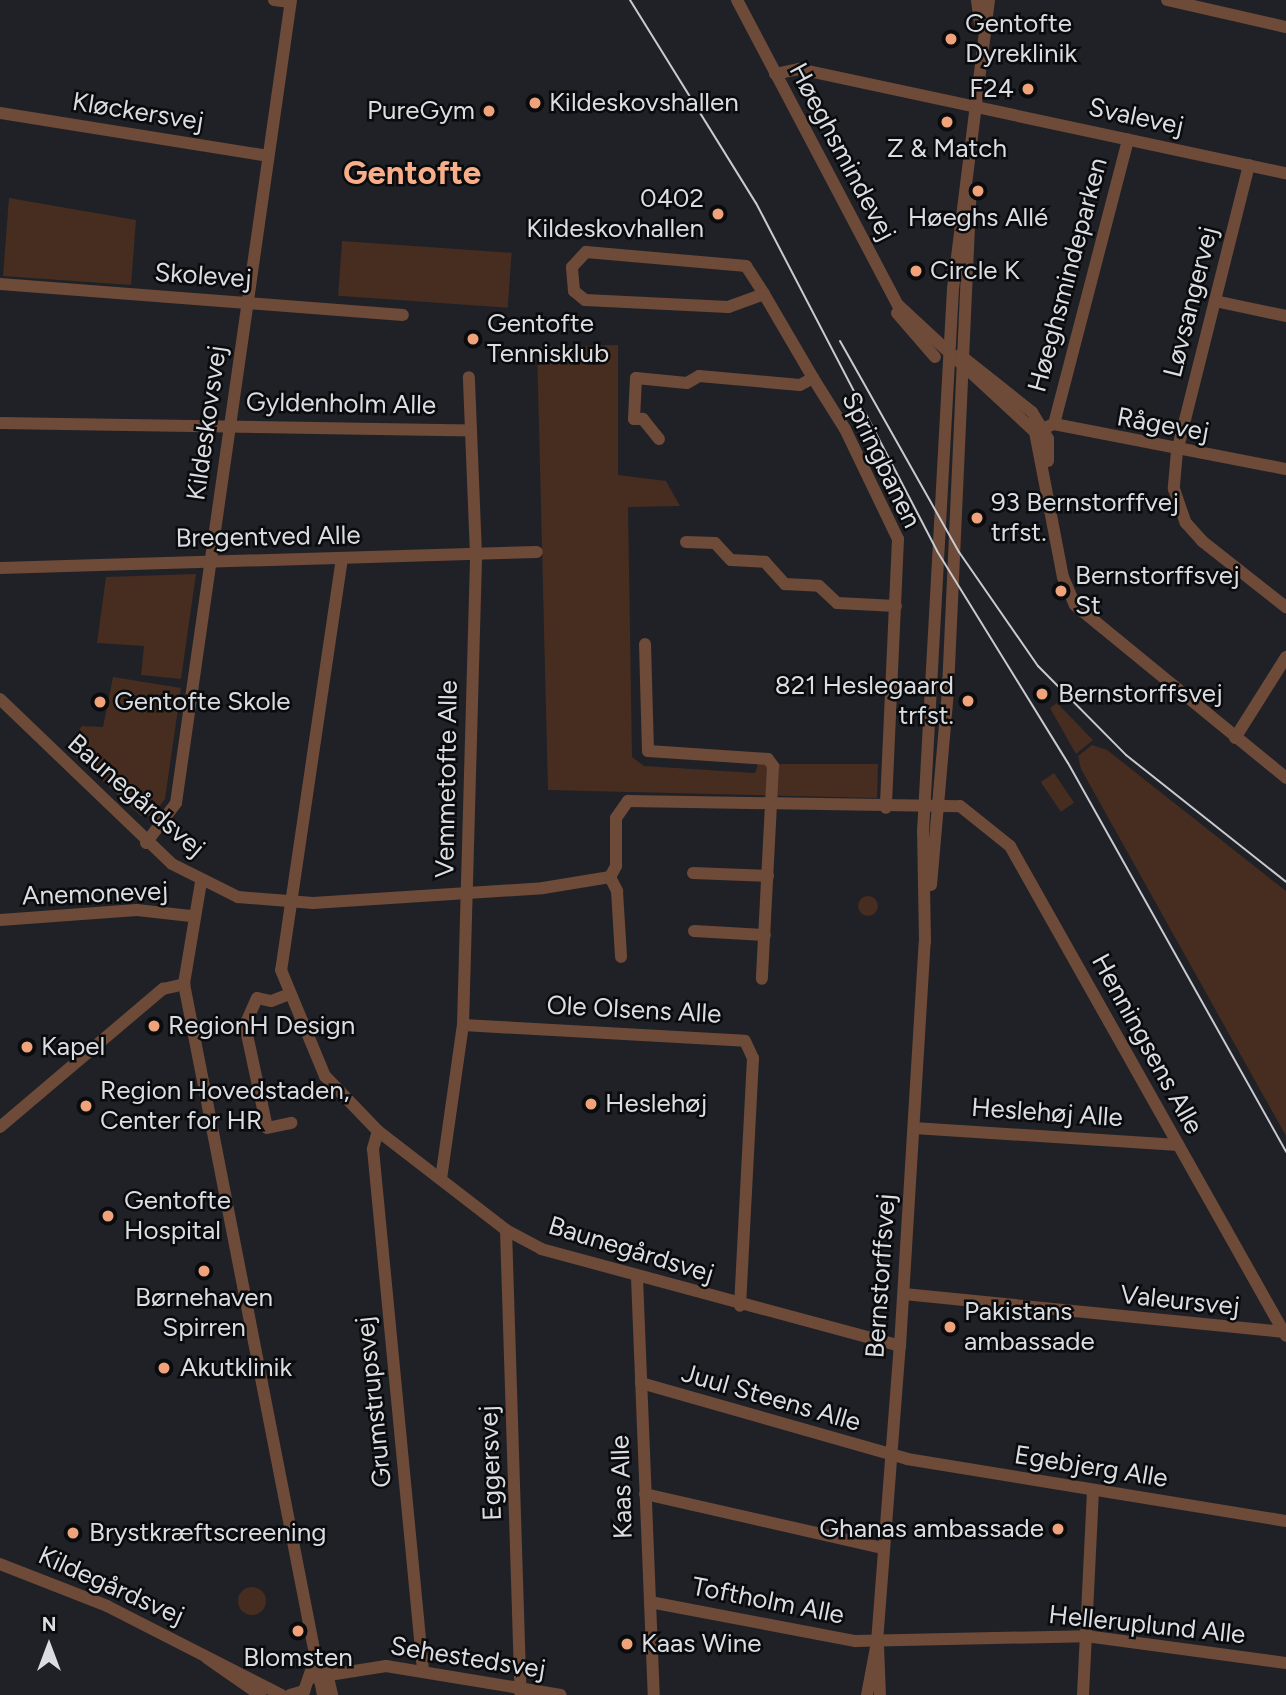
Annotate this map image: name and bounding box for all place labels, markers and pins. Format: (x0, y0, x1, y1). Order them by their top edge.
place label: Gentofte Dyreklinik (965, 8, 1077, 70)
marker: Gentofte Dyreklinik (943, 31, 959, 47)
place label: F24 (969, 73, 1014, 105)
marker: F24 (1020, 81, 1036, 97)
place label: Kildeskovshallen (549, 87, 739, 119)
place label: PureGym (367, 95, 475, 127)
marker: Kildeskovshallen (527, 95, 543, 111)
marker: PureGym (481, 103, 497, 119)
marker: Z & Match (939, 114, 955, 130)
place label: Z & Match (887, 133, 1007, 165)
place label: 0402 Kildeskovhallen (526, 183, 704, 244)
marker: Høeghs Allé (970, 183, 986, 199)
place label: Høeghs Allé (908, 202, 1048, 234)
marker: 0402 Kildeskovhallen (710, 206, 726, 222)
place label: Circle K (930, 255, 1020, 287)
marker: Circle K (908, 263, 924, 279)
place label: Gentofte Tennisklub (487, 308, 609, 370)
marker: Gentofte Tennisklub (465, 331, 481, 347)
place label: 93 Bernstorffvej trfst. (991, 487, 1179, 548)
marker: 93 Bernstorffvej trfst. (969, 510, 985, 526)
place label: Bernstorffsvej St (1075, 560, 1240, 622)
marker: Bernstorffsvej St (1053, 583, 1069, 599)
place label: 821 Heslegaard trfst. (775, 670, 954, 732)
place label: Bernstorffsvej (1058, 678, 1223, 710)
marker: Bernstorffsvej (1032, 684, 1052, 704)
place label: Gentofte Skole (114, 686, 291, 718)
marker: 821 Heslegaard trfst. (960, 693, 976, 709)
marker: Gentofte Skole (92, 694, 108, 710)
place label: RegionH Design (168, 1010, 355, 1042)
marker: RegionH Design (146, 1018, 162, 1034)
place label: Kapel (41, 1031, 105, 1063)
marker: Kapel (19, 1039, 35, 1055)
place label: Region Hovedstaden, Center for HR (100, 1075, 350, 1136)
place label: Heslehøj (605, 1088, 707, 1120)
marker: Heslehøj (583, 1096, 599, 1112)
marker: Region Hovedstaden, Center for HR (78, 1098, 94, 1114)
place label: Gentofte Hospital (124, 1185, 231, 1246)
marker: Gentofte Hospital (98, 1206, 118, 1226)
marker: Børnehaven Spirren (196, 1263, 212, 1279)
place label: Børnehaven Spirren (135, 1282, 273, 1344)
place label: Pakistans ambassade (964, 1296, 1095, 1358)
marker: Pakistans ambassade (942, 1319, 958, 1335)
place label: Akutklinik (180, 1352, 292, 1384)
marker: Akutklinik (154, 1358, 174, 1378)
place label: Ghanas ambassade (819, 1513, 1044, 1545)
place label: Brystkræftscreening (89, 1517, 327, 1549)
marker: Ghanas ambassade (1050, 1521, 1066, 1537)
marker: Brystkræftscreening (63, 1523, 83, 1543)
marker: Blomsten (290, 1623, 306, 1639)
place label: Kaas Wine (641, 1628, 761, 1660)
marker: Kaas Wine (619, 1636, 635, 1652)
place label: Blomsten (243, 1642, 353, 1674)

